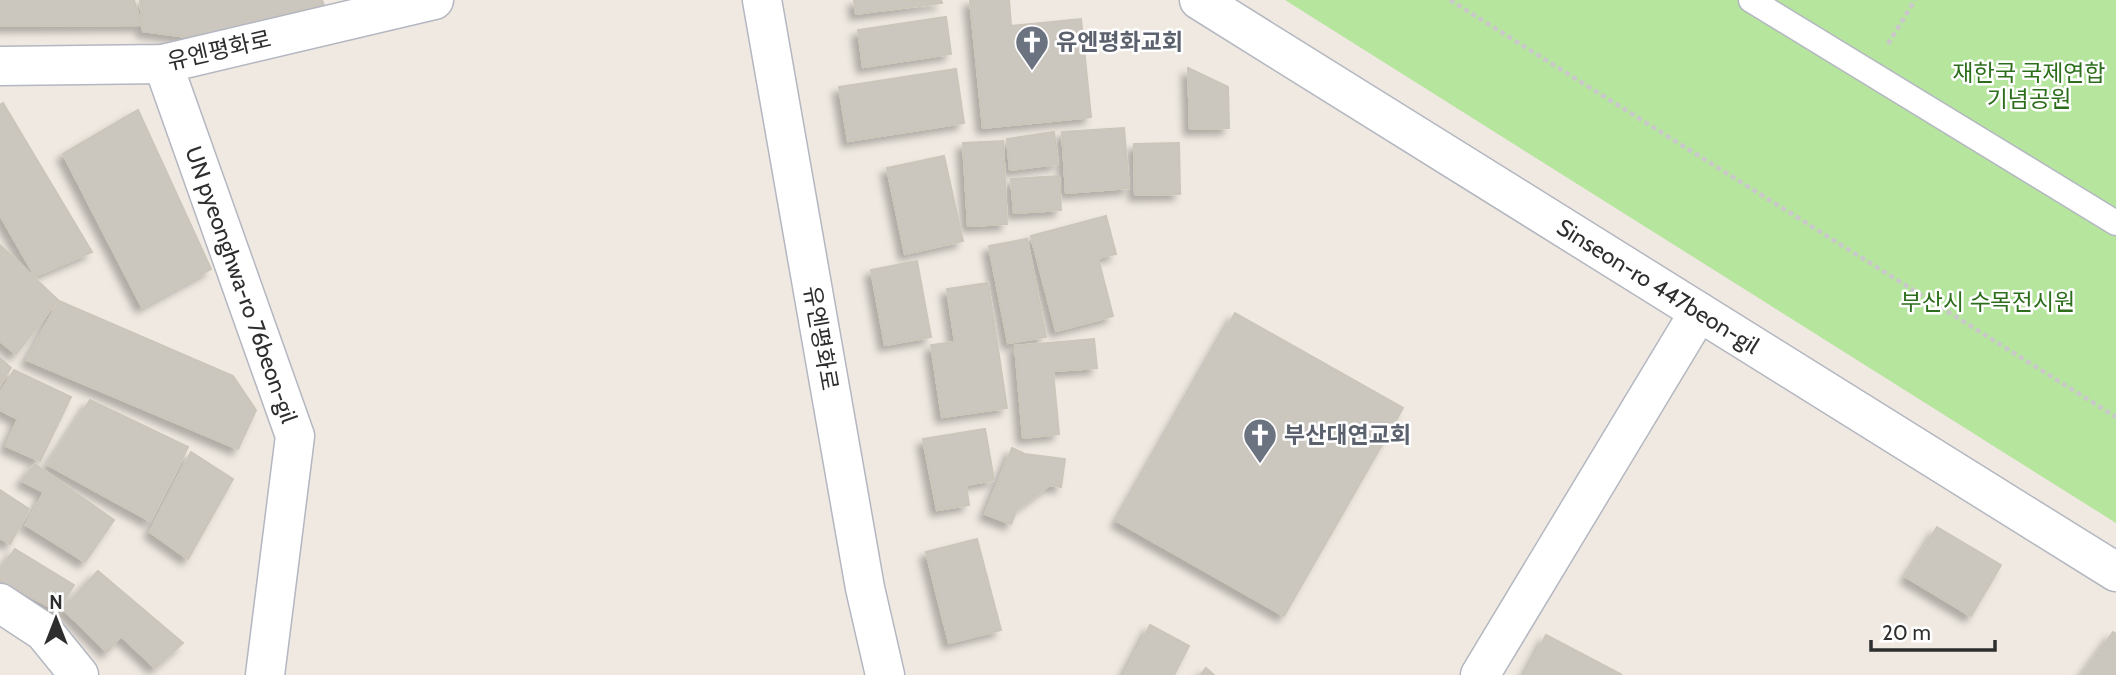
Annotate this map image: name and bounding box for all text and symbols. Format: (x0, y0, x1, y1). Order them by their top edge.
church icon: 유엔평화교회 (1013, 23, 1051, 72)
street label: 유엔평화로 (164, 24, 274, 76)
place label: 유엔평화교회 (1056, 28, 1183, 56)
park label: 재한국 국제연합 기념공원 (1952, 59, 2106, 113)
street label: UN pyeonghwa-ro 76beon-gil (179, 143, 303, 427)
street label: Sinseon-ro 447beon-gil (1552, 213, 1765, 360)
street label: 유엔평화로 (798, 283, 844, 393)
park label: 부산시 수목전시원 (1901, 288, 2075, 316)
church icon: 부산대연교회 (1241, 416, 1279, 465)
place label: 부산대연교회 (1284, 421, 1411, 449)
north arrow (21, 584, 91, 654)
text: N (49, 591, 63, 614)
scale bar (1871, 608, 1995, 652)
text: 20 m (1882, 620, 1931, 645)

